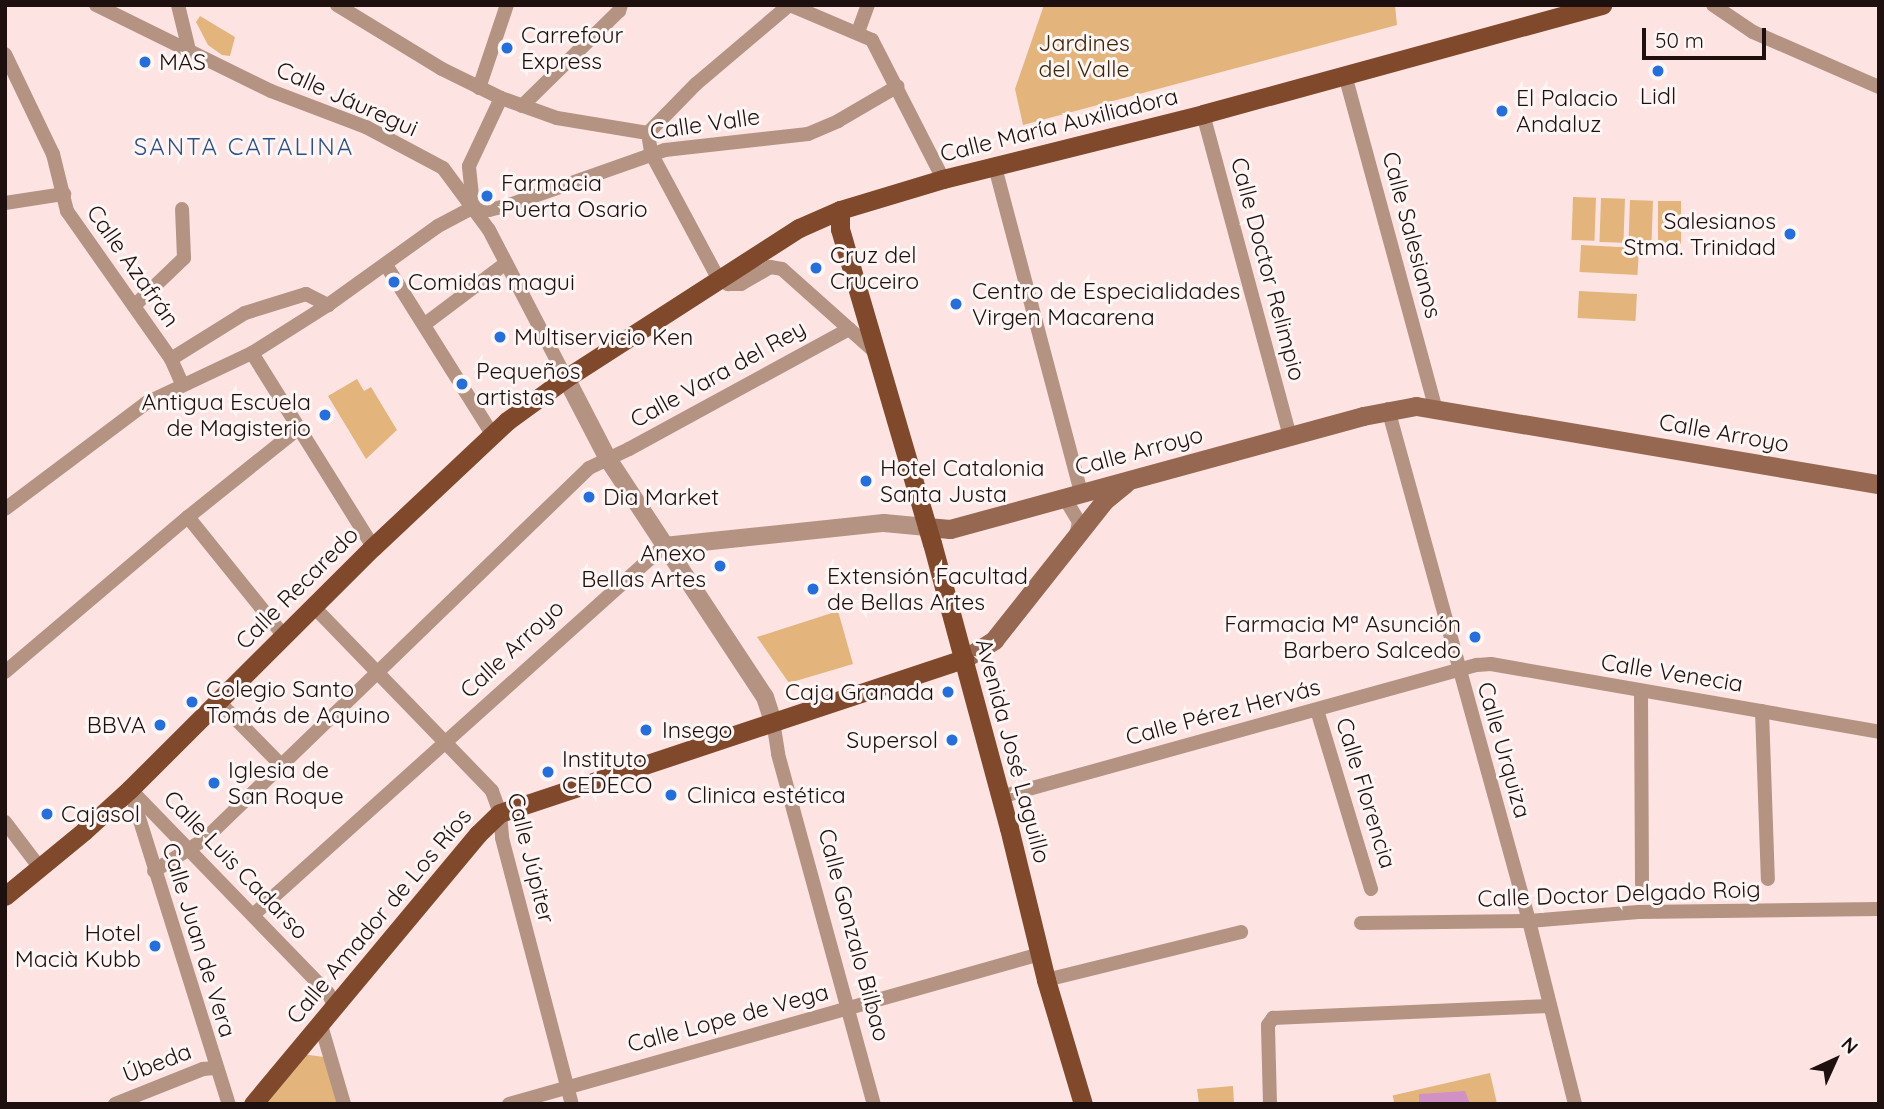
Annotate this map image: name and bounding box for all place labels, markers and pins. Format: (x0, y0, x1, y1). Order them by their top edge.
place label: Carrefour Express (521, 21, 623, 75)
marker: Carrefour Express (499, 40, 515, 56)
place label: MAS (159, 48, 206, 76)
marker: MAS (137, 54, 153, 70)
marker: Lidl (1650, 63, 1666, 79)
place label: Lidl (1640, 82, 1676, 110)
place label: El Palacio Andaluz (1516, 84, 1618, 138)
marker: El Palacio Andaluz (1494, 103, 1510, 119)
place label: Farmacia Puerta Osario (501, 169, 648, 223)
marker: Farmacia Puerta Osario (479, 188, 495, 204)
place label: Salesianos Stma. Trinidad (1624, 207, 1776, 261)
marker: Salesianos Stma. Trinidad (1782, 226, 1798, 242)
place label: Cruz del Cruceiro (830, 241, 919, 295)
marker: Cruz del Cruceiro (808, 260, 824, 276)
place label: Comidas magui (408, 268, 575, 296)
marker: Comidas magui (386, 274, 402, 290)
place label: Centro de Especialidades Virgen Macarena (972, 277, 1240, 331)
marker: Centro de Especialidades Virgen Macarena (946, 294, 966, 314)
place label: Multiservicio Ken (514, 323, 693, 351)
marker: Multiservicio Ken (492, 329, 508, 345)
place label: Pequeños artistas (476, 357, 580, 411)
marker: Pequeños artistas (454, 376, 470, 392)
place label: Antigua Escuela de Magisterio (142, 388, 311, 442)
marker: Antigua Escuela de Magisterio (317, 407, 333, 423)
place label: Hotel Catalonia Santa Justa (880, 454, 1044, 508)
marker: Hotel Catalonia Santa Justa (858, 473, 874, 489)
place label: Dia Market (603, 483, 719, 511)
marker: Dia Market (581, 489, 597, 505)
place label: Anexo Bellas Artes (581, 539, 706, 593)
marker: Anexo Bellas Artes (712, 558, 728, 574)
place label: Extensión Facultad de Bellas Artes (827, 562, 1028, 616)
marker: Extensión Facultad de Bellas Artes (805, 581, 821, 597)
place label: Farmacia Mª Asunción Barbero Salcedo (1224, 610, 1461, 664)
marker: Farmacia Mª Asunción Barbero Salcedo (1467, 629, 1483, 645)
place label: Colegio Santo Tomás de Aquino (206, 675, 390, 729)
place label: Caja Granada (785, 678, 934, 706)
marker: Caja Granada (940, 684, 956, 700)
marker: Colegio Santo Tomás de Aquino (184, 694, 200, 710)
place label: BBVA (87, 711, 146, 739)
place label: Insego (662, 716, 732, 744)
marker: BBVA (152, 717, 168, 733)
marker: Insego (636, 720, 656, 740)
place label: Supersol (846, 726, 938, 754)
marker: Supersol (944, 732, 960, 748)
place label: Instituto CEDECO (562, 745, 652, 799)
place label: Iglesia de San Roque (228, 756, 344, 810)
marker: Instituto CEDECO (540, 764, 556, 780)
marker: Iglesia de San Roque (206, 775, 222, 791)
place label: Clinica estética (687, 781, 846, 809)
marker: Clinica estética (661, 785, 681, 805)
place label: Cajasol (61, 800, 140, 828)
marker: Cajasol (39, 806, 55, 822)
place label: Hotel Macià Kubb (15, 919, 141, 973)
marker: Hotel Macià Kubb (147, 938, 163, 954)

